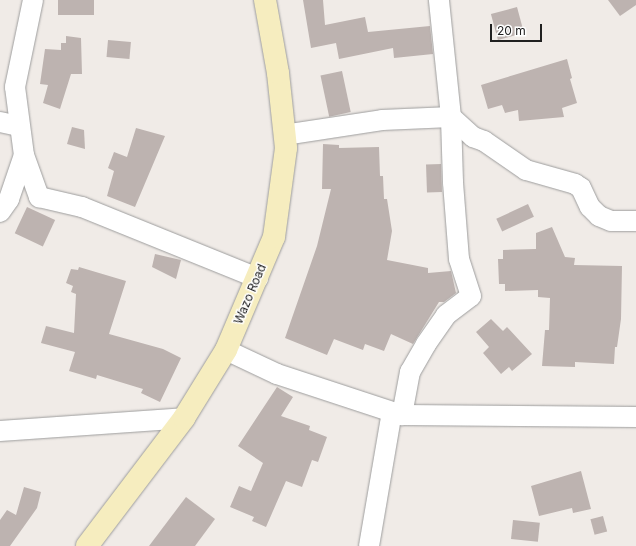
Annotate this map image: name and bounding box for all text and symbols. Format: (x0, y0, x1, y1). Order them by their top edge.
scale bar (492, 16, 544, 42)
text: 20 m (497, 23, 526, 38)
street label: Wazo Road (231, 262, 269, 326)

